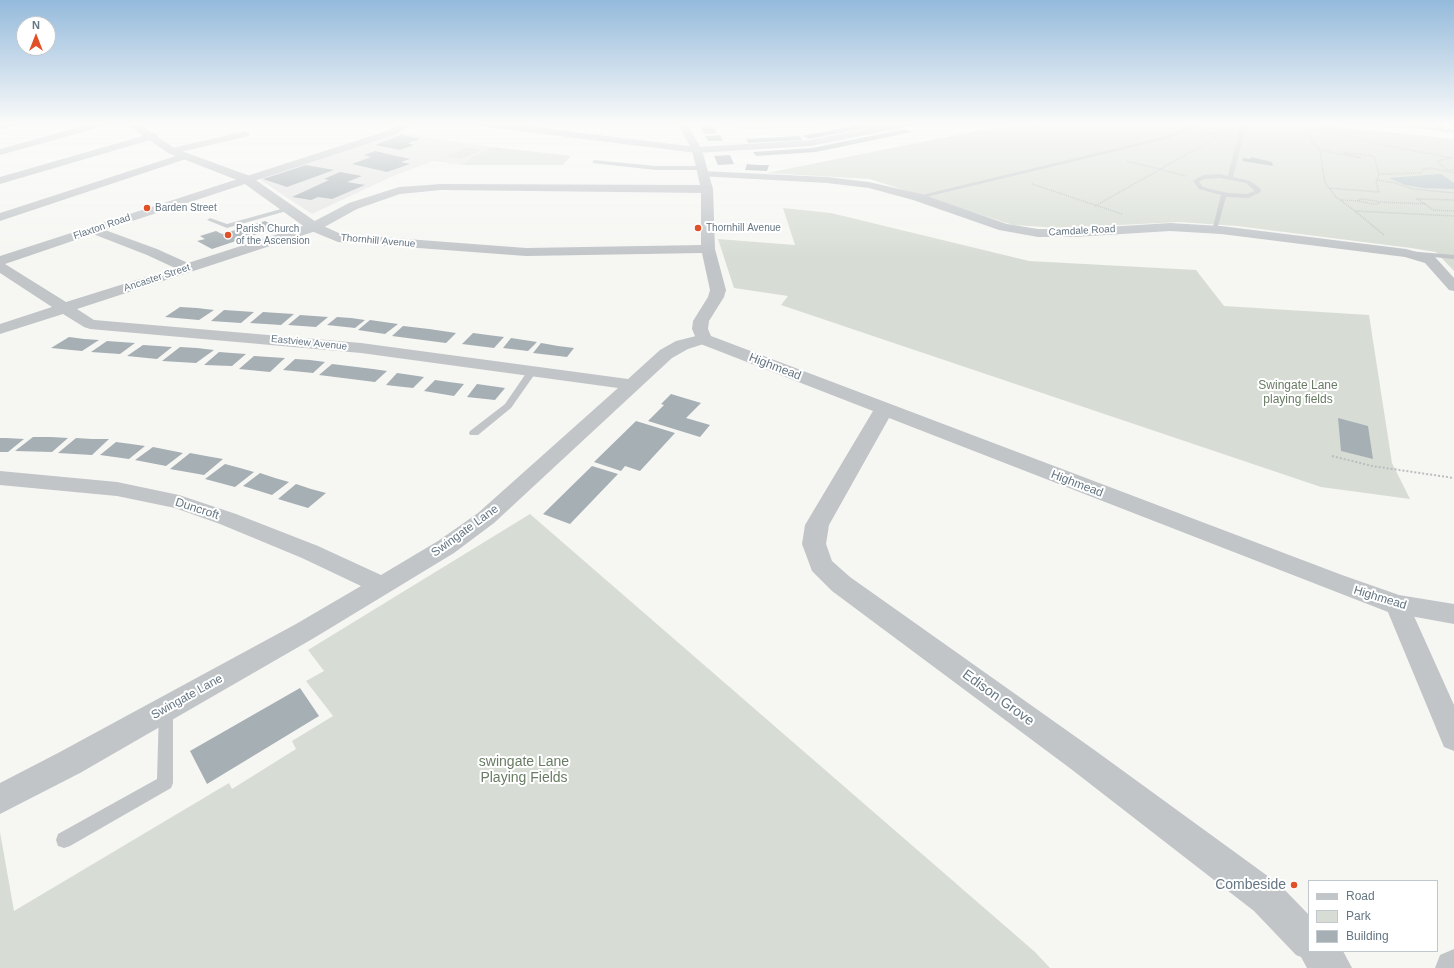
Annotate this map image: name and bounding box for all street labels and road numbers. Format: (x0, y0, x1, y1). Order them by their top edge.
street label: Flaxton Road (72, 212, 132, 242)
street label: Camdale Road (1048, 223, 1116, 239)
street label: Thornhill Avenue (340, 232, 416, 250)
street label: Ancaster Street (122, 262, 192, 294)
street label: Eastview Avenue (270, 333, 348, 353)
street label: Highmead (747, 350, 803, 384)
street label: Highmead (1049, 467, 1105, 501)
street label: Duncroft (173, 495, 221, 523)
street label: Swingate Lane (429, 502, 501, 560)
street label: Highmead (1352, 583, 1408, 613)
street label: Edison Grove (959, 666, 1037, 730)
street label: Swingate Lane (149, 671, 225, 723)

